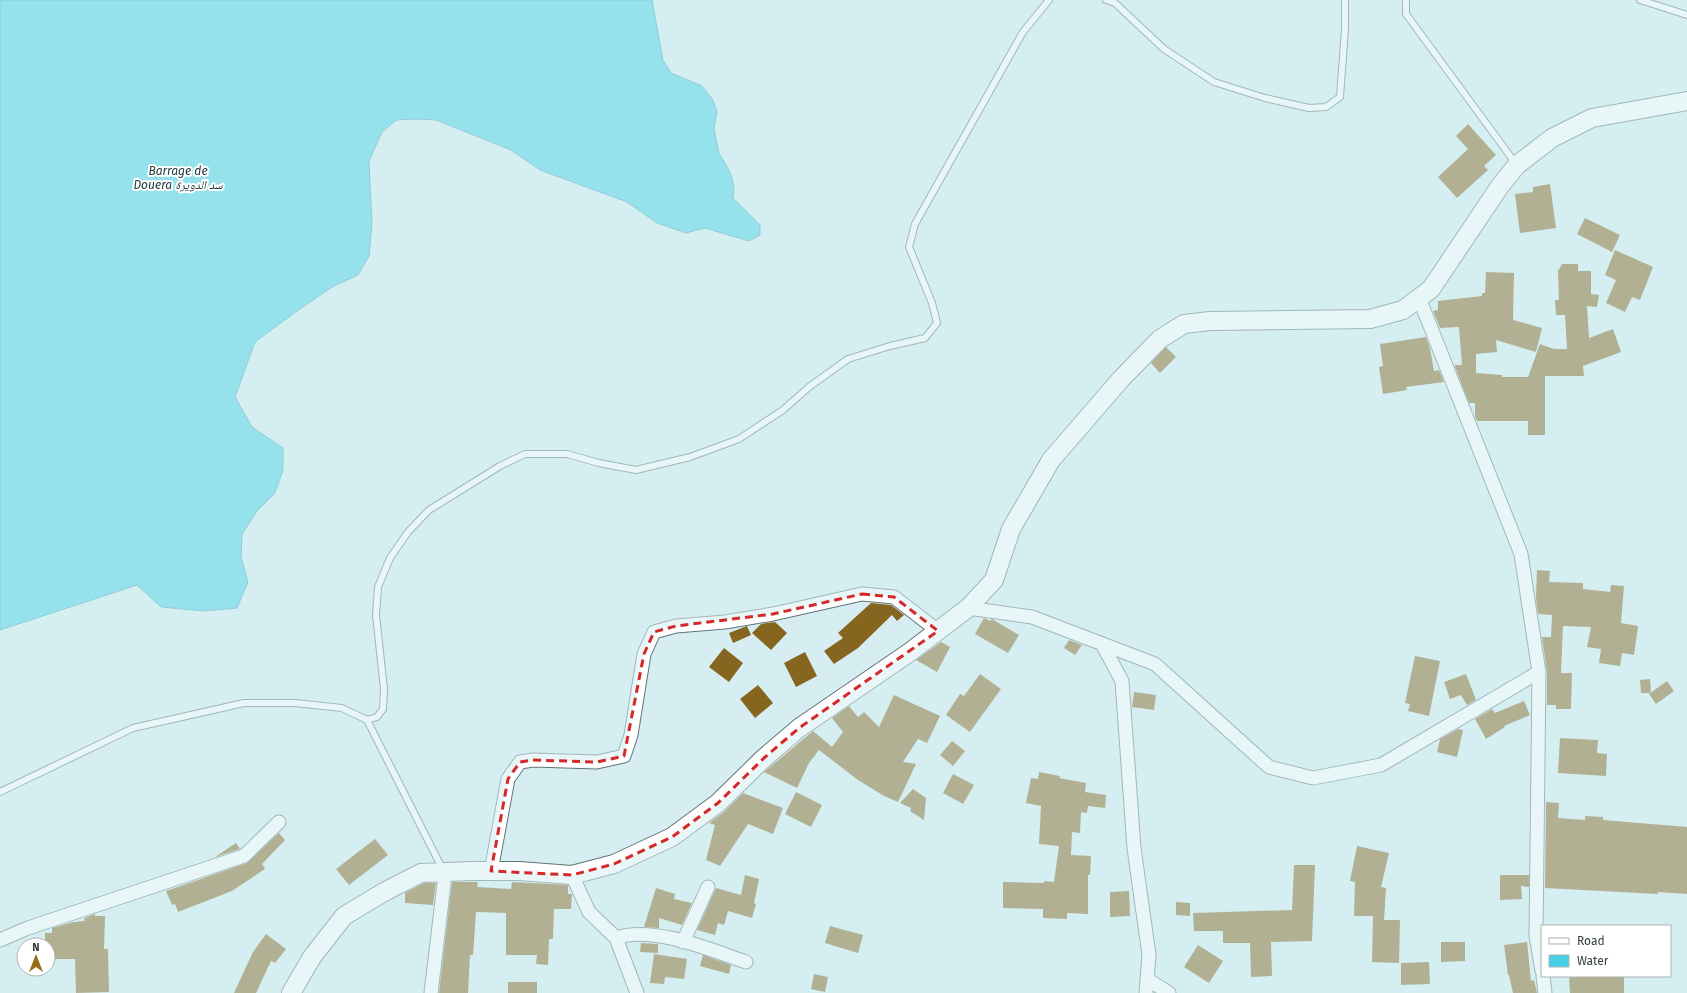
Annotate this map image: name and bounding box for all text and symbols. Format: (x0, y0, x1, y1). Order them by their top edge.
water label: Barrage de Douera سد الدويرة (133, 164, 223, 192)
legend (1541, 925, 1671, 977)
text: Road (1577, 934, 1605, 948)
north arrow (16, 937, 56, 977)
text: N (32, 941, 40, 954)
text: Water (1577, 954, 1609, 968)

